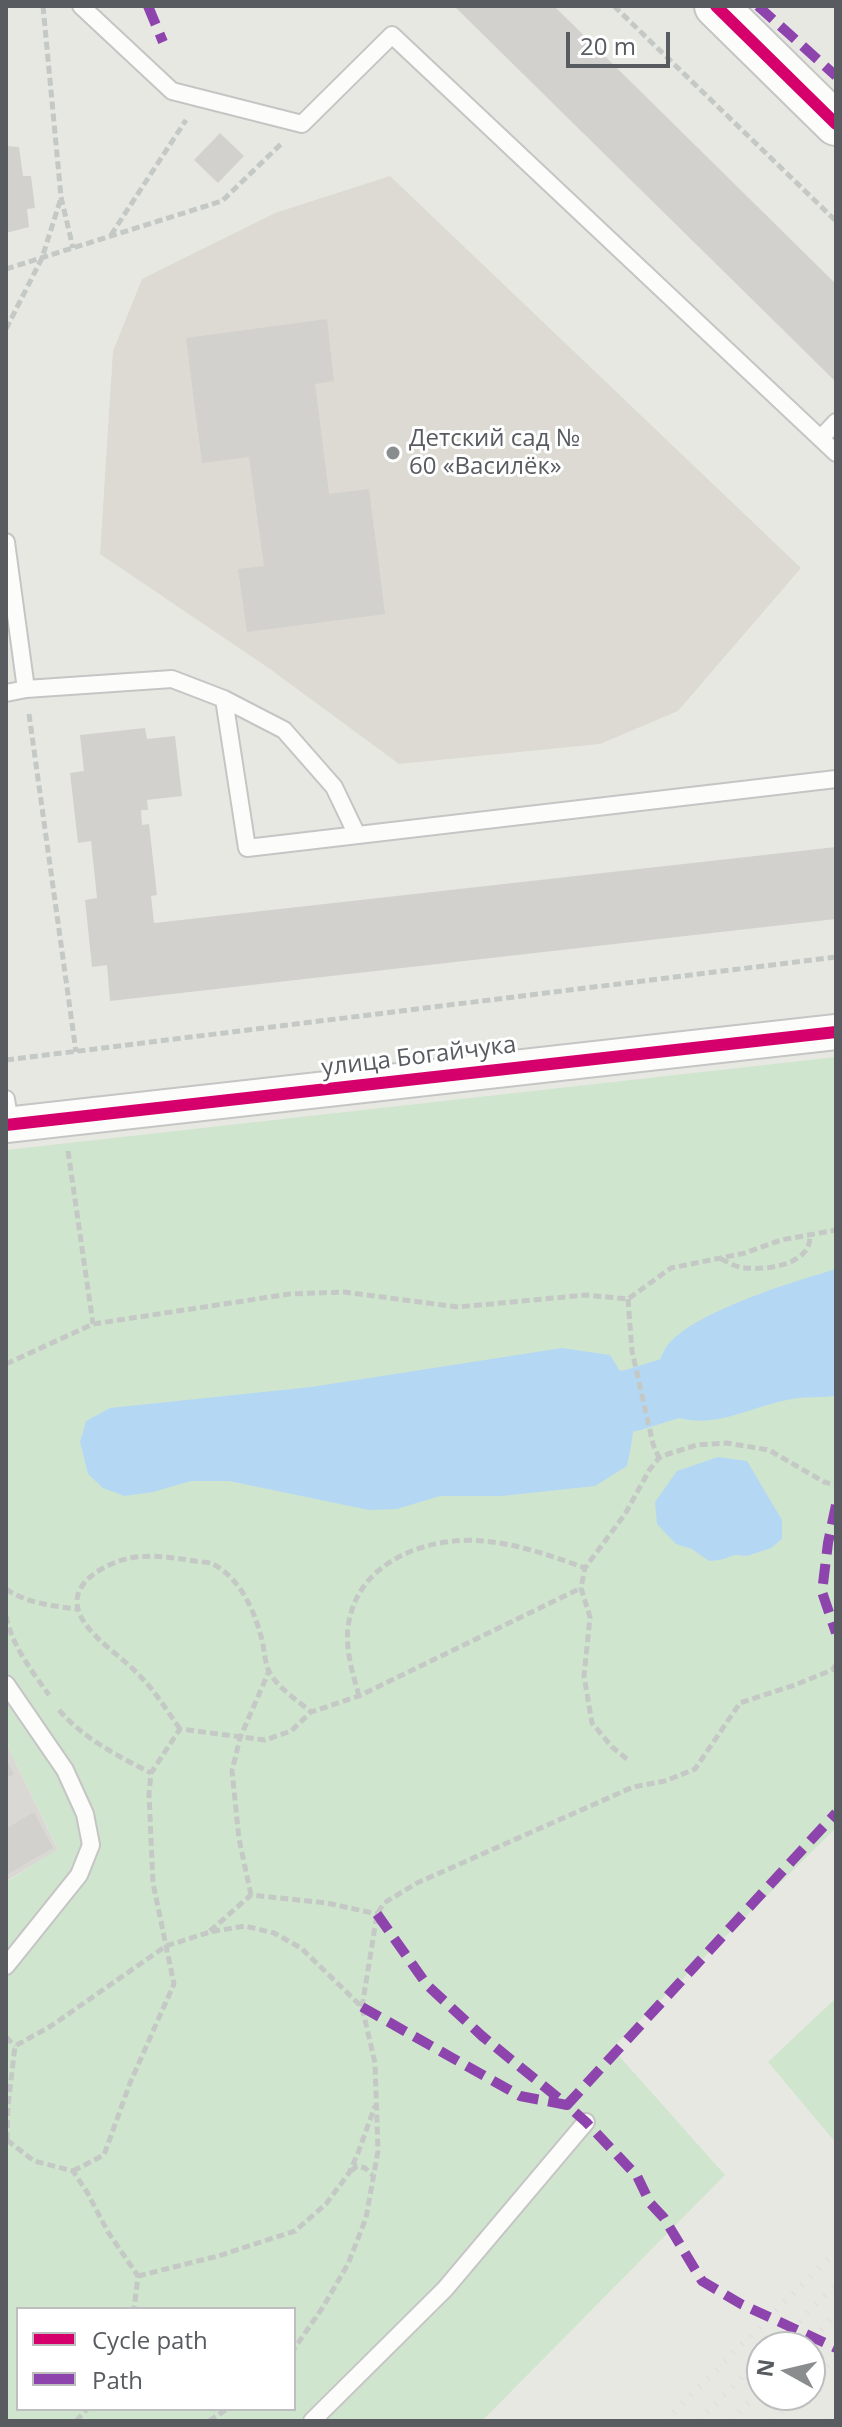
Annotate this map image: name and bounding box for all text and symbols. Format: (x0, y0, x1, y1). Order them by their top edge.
scale bar (570, 16, 674, 66)
text: 20 m (580, 29, 636, 62)
place label: Детский сад № 60 «Василёк» (409, 425, 580, 481)
marker: Детский сад № 60 «Василёк» (384, 444, 402, 462)
street label: улица Богайчука (320, 1031, 518, 1083)
legend (16, 2307, 296, 2411)
text: Cycle path (92, 2323, 208, 2356)
north arrow (746, 2331, 826, 2411)
text: N (748, 2357, 780, 2379)
text: Path (92, 2363, 143, 2396)

